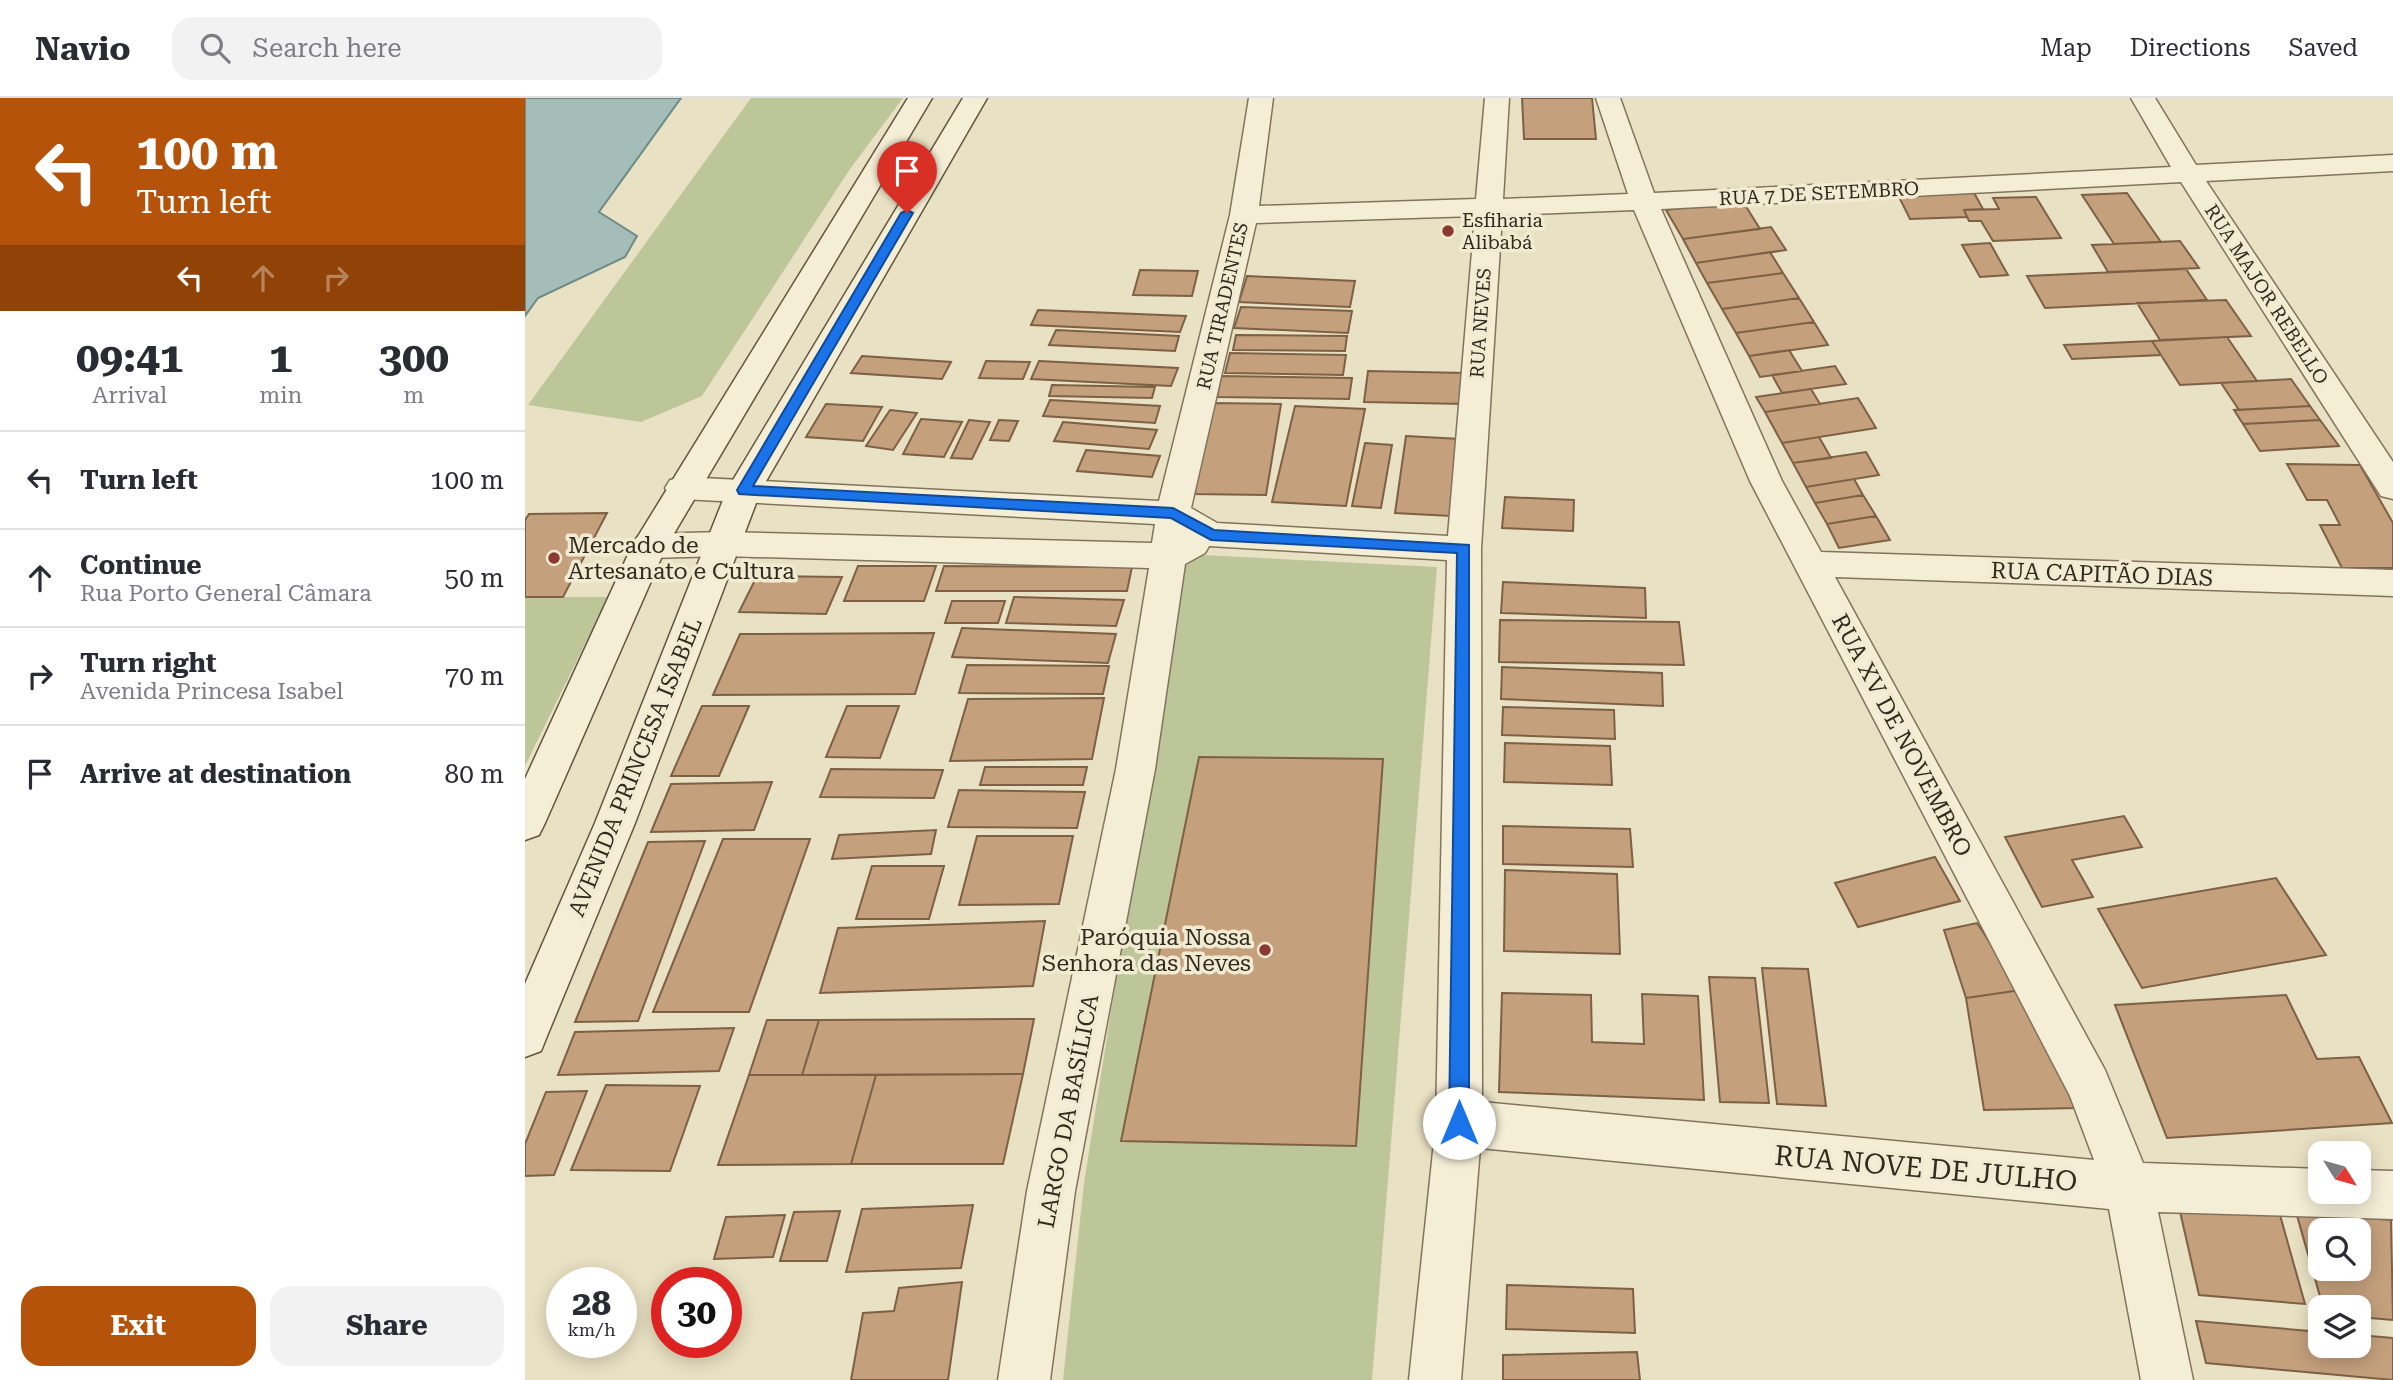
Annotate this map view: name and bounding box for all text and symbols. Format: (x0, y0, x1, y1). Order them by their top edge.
search box (172, 17, 662, 80)
text: Navio (35, 29, 130, 68)
icon: search (196, 29, 234, 67)
text: Search here (252, 33, 401, 63)
text: Map (2040, 34, 2092, 62)
text: Directions (2130, 34, 2250, 62)
text: Saved (2288, 34, 2358, 62)
text: 100 m (136, 124, 278, 181)
icon: left (21, 126, 112, 217)
pin (877, 141, 937, 213)
icon: arrive (888, 152, 926, 190)
street label: RUA 7 DE SETEMBRO (1718, 177, 1920, 210)
text: Turn left (136, 183, 271, 221)
street label: RUA MAJOR REBELLO (2200, 200, 2333, 389)
place label: Esfiharia Alibabá (1462, 209, 1543, 254)
street label: RUA TIRADENTES (1192, 220, 1253, 392)
marker: Esfiharia Alibabá (1440, 223, 1456, 239)
icon: left (171, 259, 209, 297)
icon: ahead (244, 259, 282, 297)
icon: right (317, 259, 355, 297)
street label: RUA NEVES (1465, 267, 1496, 379)
text: 09:41 (76, 333, 183, 382)
text: 1 (269, 333, 293, 382)
text: 300 (378, 333, 449, 382)
text: Arrival (92, 382, 167, 409)
text: min (259, 382, 302, 409)
text: m (403, 382, 424, 409)
icon: left (21, 461, 59, 499)
text: Turn left (80, 465, 198, 495)
text: 100 m (430, 465, 504, 495)
place label: Mercado de Artesanato e Cultura (568, 532, 795, 585)
text: Continue (80, 550, 202, 580)
marker: Mercado de Artesanato e Cultura (546, 550, 562, 566)
street label: RUA CAPITÃO DIAS (1990, 557, 2214, 592)
icon: ahead (21, 559, 59, 597)
text: 50 m (445, 563, 504, 593)
text: Rua Porto General Câmara (80, 580, 372, 607)
street label: RUA XV DE NOVEMBRO (1826, 609, 1977, 861)
street label: AVENIDA PRINCESA ISABEL (563, 614, 708, 921)
text: Turn right (80, 648, 216, 678)
icon: right (21, 657, 59, 695)
text: 70 m (445, 661, 504, 691)
text: Avenida Princesa Isabel (80, 678, 343, 705)
icon: arrive (21, 755, 59, 793)
text: Arrive at destination (80, 759, 351, 789)
text: 80 m (445, 759, 504, 789)
place label: Paróquia Nossa Senhora das Neves (1042, 924, 1252, 977)
marker: Paróquia Nossa Senhora das Neves (1257, 942, 1273, 958)
street label: LARGO DA BASÍLICA (1033, 992, 1104, 1230)
position arrow (1422, 1086, 1496, 1160)
street label: RUA NOVE DE JULHO (1773, 1139, 2079, 1198)
north arrow (2308, 1141, 2371, 1204)
map controls (2308, 1141, 2371, 1358)
button: search (2308, 1218, 2371, 1281)
speed limit sign: 30 (651, 1267, 742, 1358)
text: 28 (572, 1283, 611, 1324)
button: Exit (21, 1286, 256, 1366)
button: Share (270, 1286, 504, 1366)
button: layers (2308, 1295, 2371, 1358)
text: km/h (567, 1319, 616, 1340)

